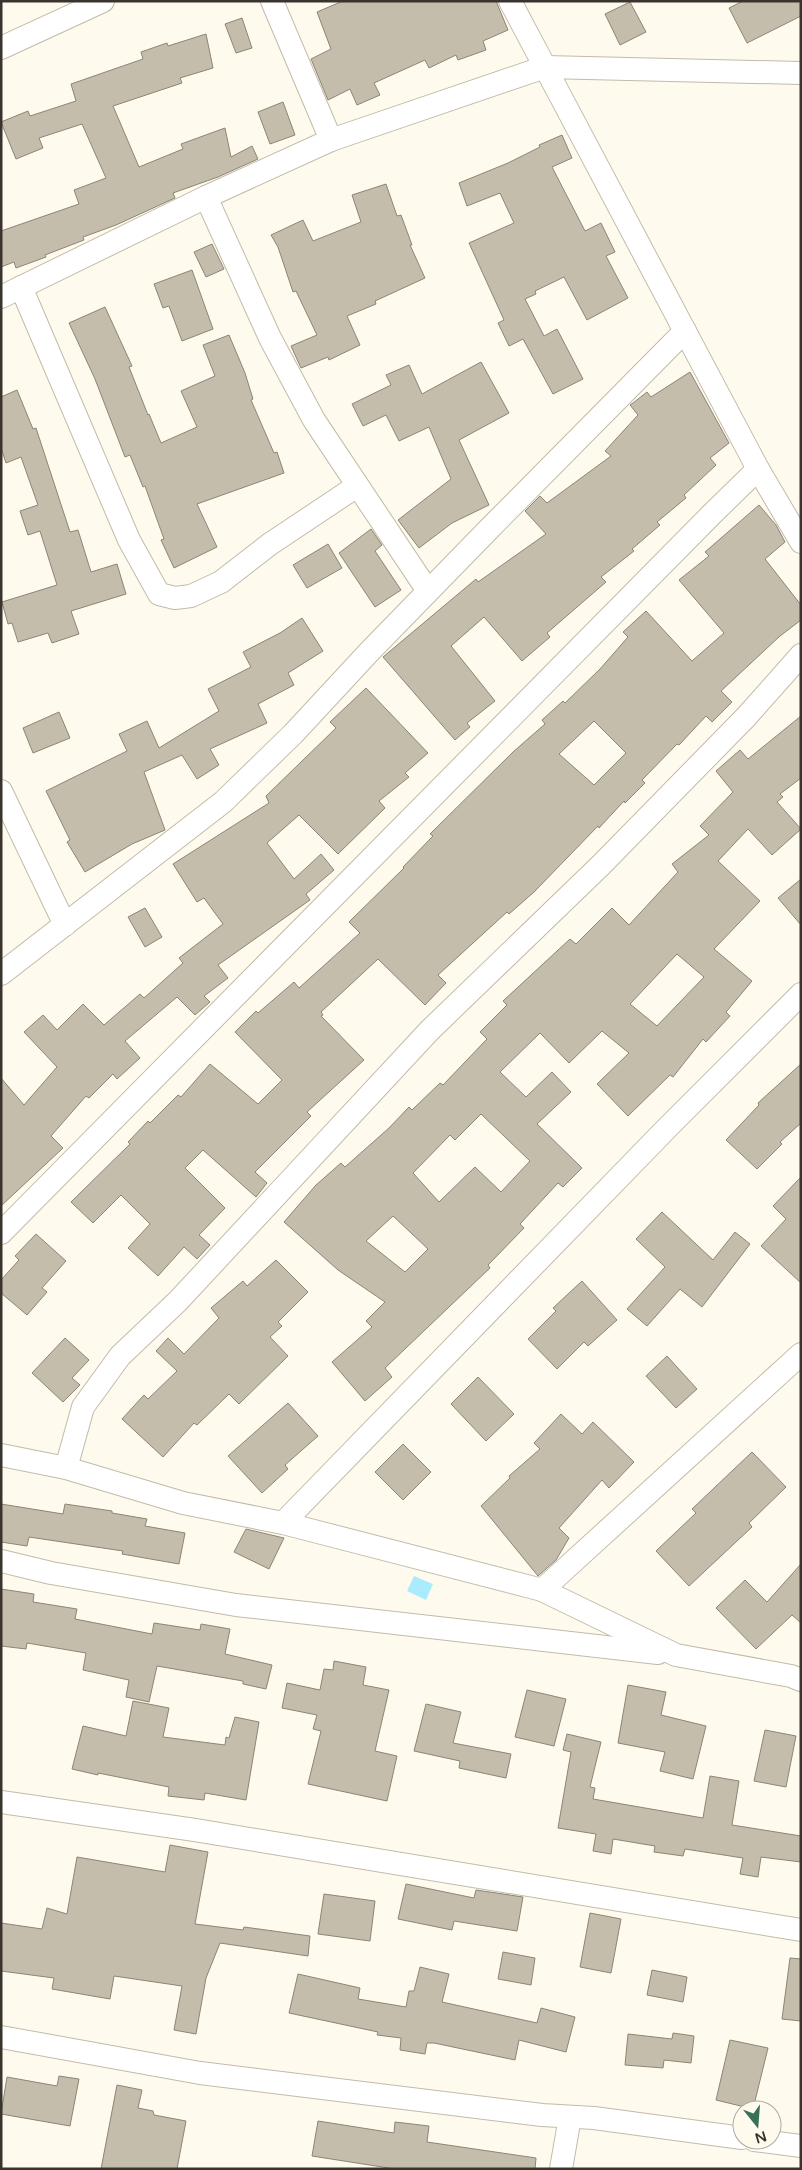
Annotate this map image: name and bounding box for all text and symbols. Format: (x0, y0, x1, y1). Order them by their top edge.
north arrow (732, 2100, 782, 2150)
text: N (753, 2127, 769, 2147)

